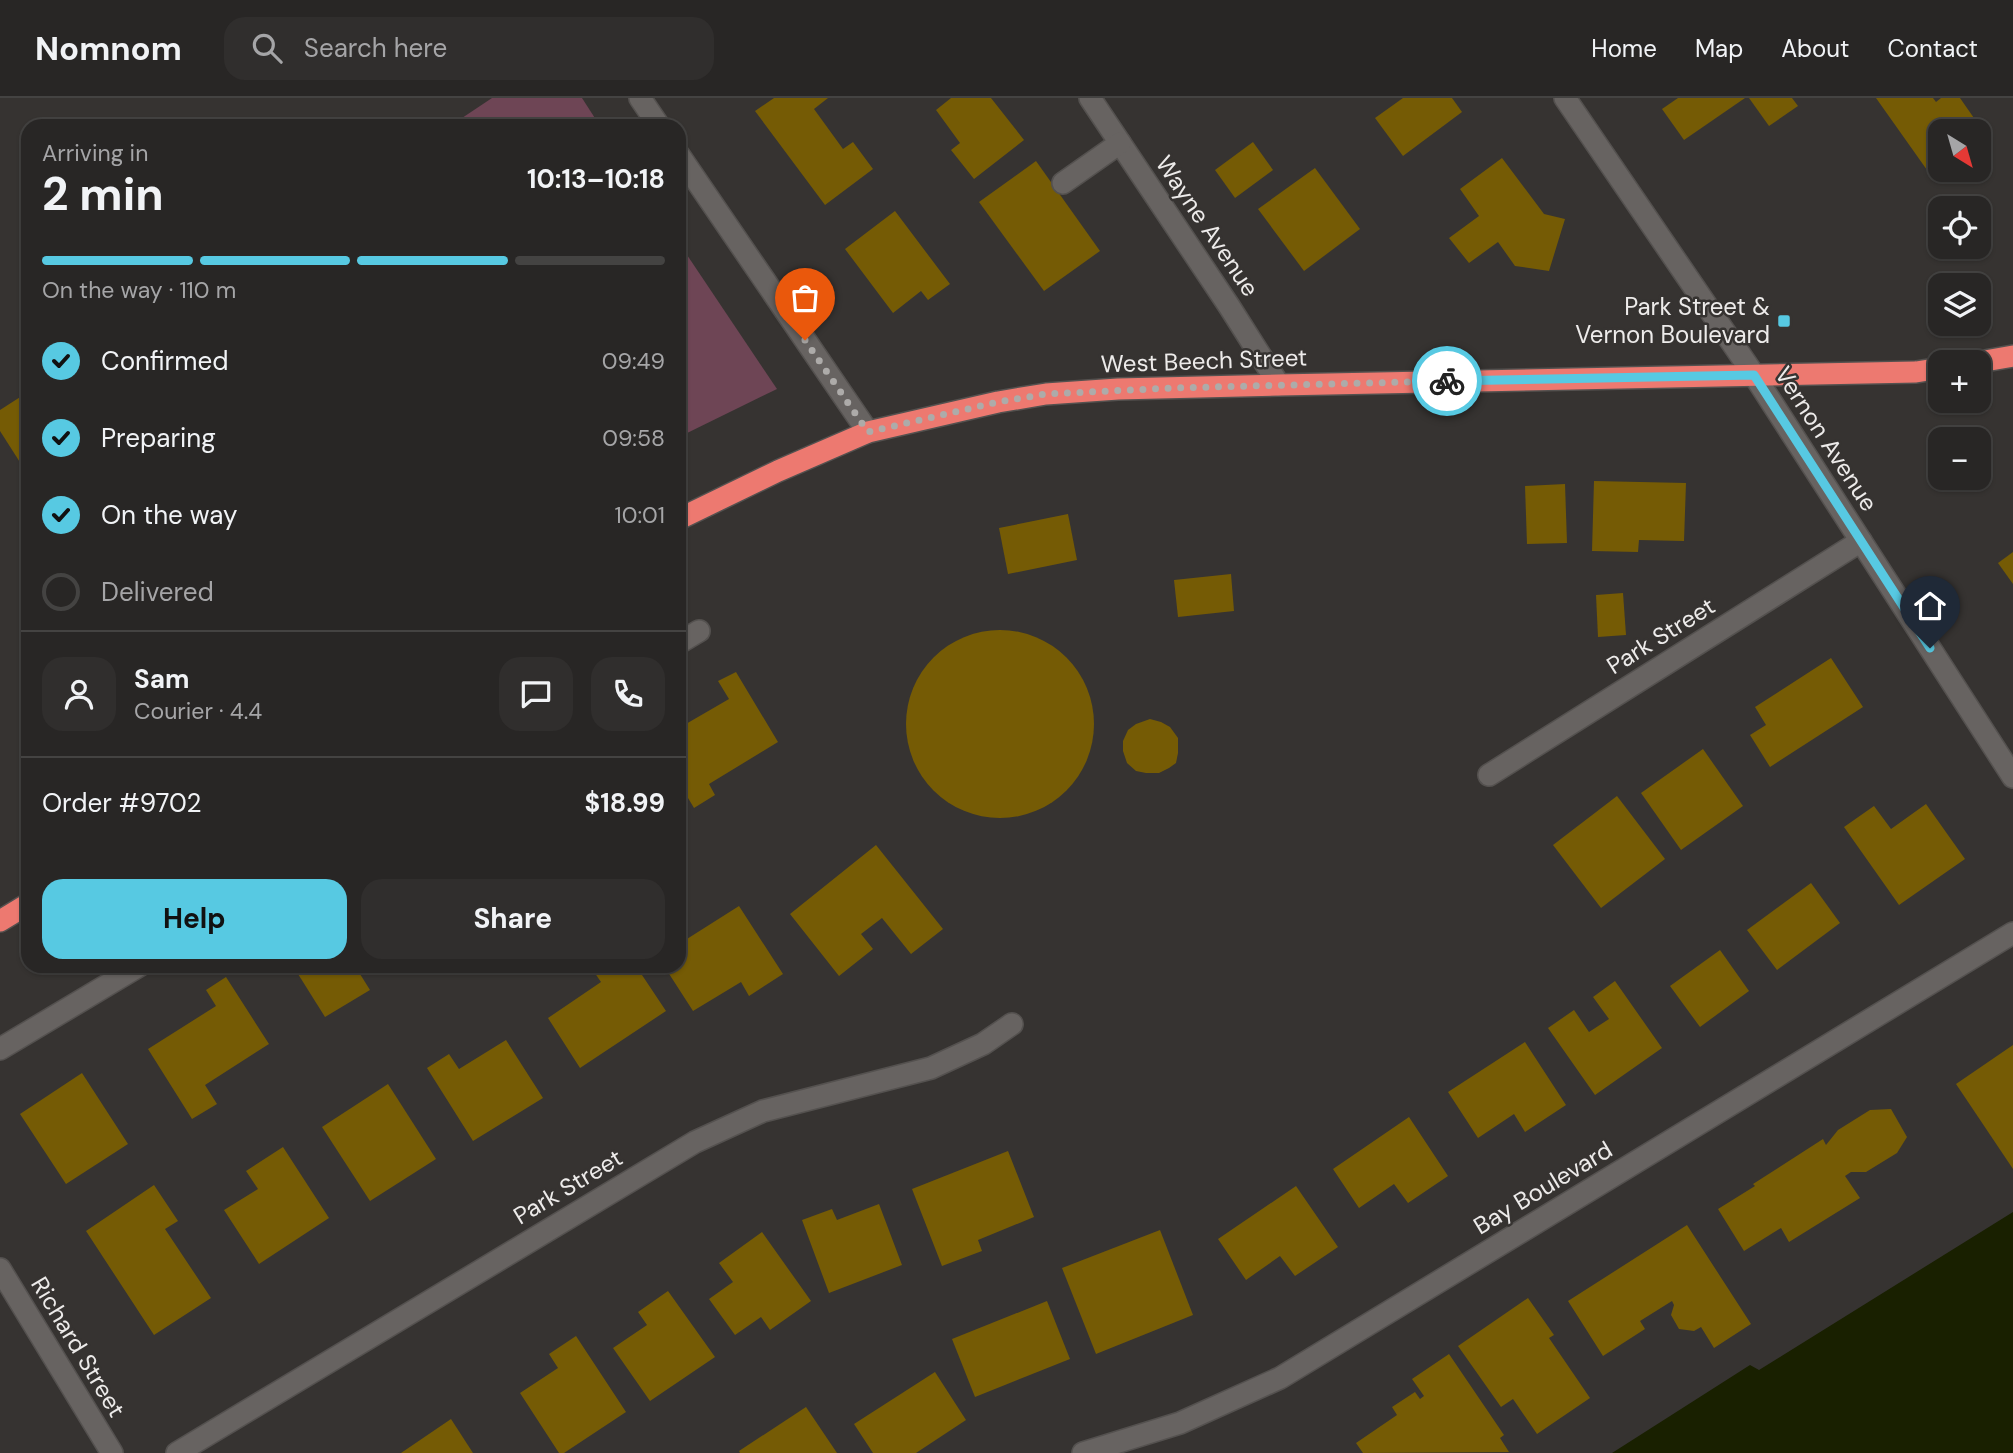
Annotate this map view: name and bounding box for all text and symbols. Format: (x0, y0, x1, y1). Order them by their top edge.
search box (224, 17, 714, 80)
text: Nomnom (35, 27, 182, 70)
icon: search (248, 29, 286, 67)
text: Search here (304, 31, 447, 65)
text: Home (1591, 33, 1657, 64)
text: Map (1695, 33, 1743, 64)
text: About (1781, 33, 1850, 64)
text: Contact (1888, 33, 1978, 64)
north arrow (1928, 119, 1992, 182)
map controls (1928, 119, 1991, 490)
text: Arriving in (42, 138, 148, 168)
street label: Wayne Avenue (1149, 149, 1266, 302)
text: 10:13–10:18 (527, 162, 665, 196)
text: 2 min (42, 164, 164, 224)
button: locate (1928, 196, 1991, 259)
pin (775, 268, 835, 340)
button: layers (1928, 273, 1991, 336)
text: On the way · 110 m (42, 275, 236, 305)
icon: bag (786, 279, 824, 317)
place label: Park Street & Vernon Boulevard (1575, 291, 1770, 350)
marker: Park Street & Vernon Boulevard (1776, 313, 1792, 329)
street label: West Beech Street (1100, 341, 1308, 380)
icon: check (42, 342, 80, 380)
text: Confirmed (101, 344, 228, 378)
text: 09:49 (602, 346, 665, 376)
courier (1412, 346, 1482, 416)
button: + (1928, 350, 1991, 413)
street label: Vernon Avenue (1768, 360, 1885, 517)
icon: bike (1428, 362, 1466, 400)
icon: check (42, 419, 80, 457)
text: Preparing (101, 421, 216, 455)
text: 09:58 (602, 423, 665, 453)
button: − (1928, 427, 1991, 490)
icon: check (42, 496, 80, 534)
text: On the way (101, 498, 237, 532)
text: 10:01 (615, 500, 665, 530)
text: Delivered (101, 575, 214, 609)
pin (1900, 576, 1960, 648)
icon: home (1911, 587, 1949, 625)
street label: Park Street (1601, 590, 1721, 681)
button: person (42, 657, 116, 731)
button: chat (499, 657, 573, 731)
button: phone (591, 657, 665, 731)
text: Sam (134, 662, 189, 696)
text: Courier · 4.4 (134, 696, 262, 726)
text: Order #9702 (42, 786, 201, 820)
text: $18.99 (585, 786, 665, 820)
button: Help (42, 879, 347, 959)
button: Share (361, 879, 665, 959)
street label: Bay Boulevard (1468, 1134, 1618, 1241)
street label: Park Street (508, 1142, 628, 1231)
street label: Richard Street (24, 1271, 133, 1423)

